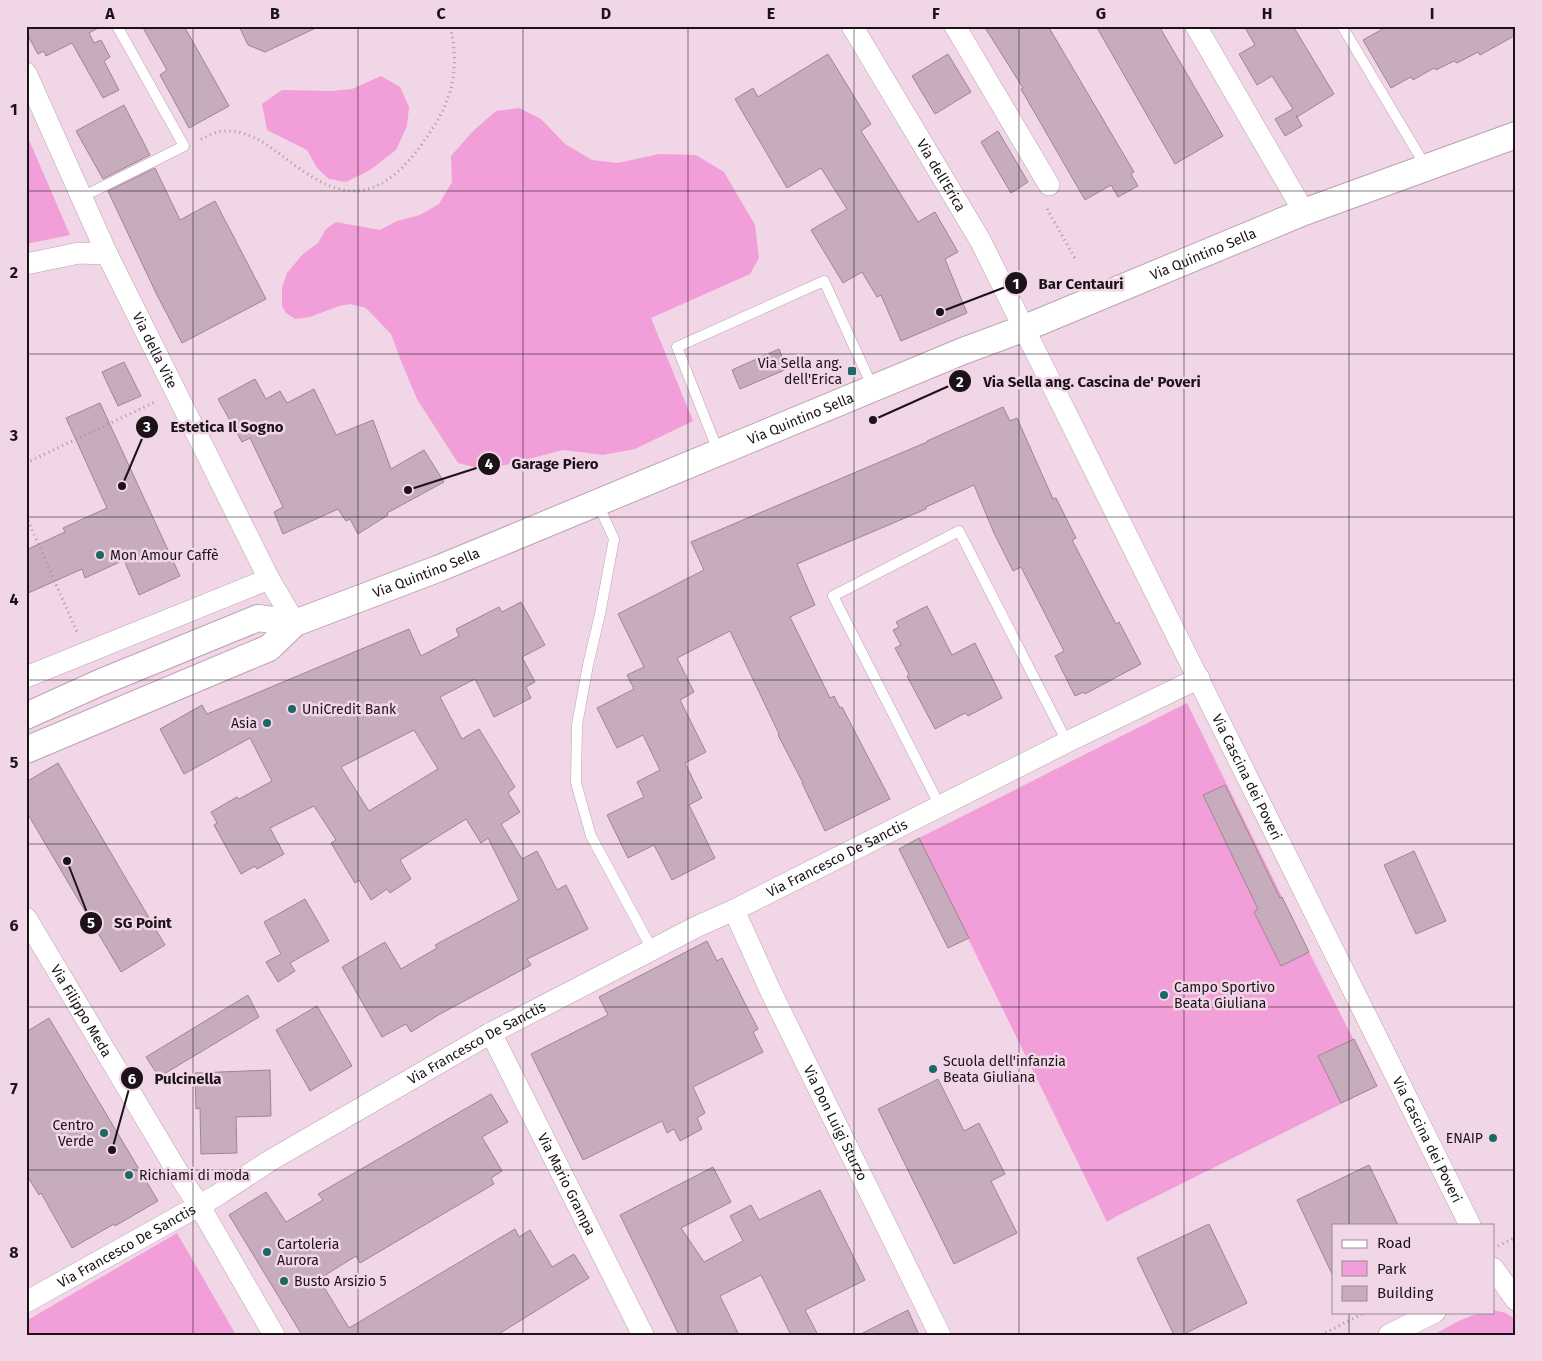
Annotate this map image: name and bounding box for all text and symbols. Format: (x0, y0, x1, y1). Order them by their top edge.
text: A (104, 4, 115, 23)
text: B (270, 4, 280, 23)
text: C (436, 4, 446, 23)
text: D (601, 4, 611, 23)
text: E (767, 4, 775, 23)
text: F (932, 4, 940, 23)
text: G (1096, 4, 1106, 23)
text: H (1262, 4, 1272, 23)
text: I (1430, 4, 1434, 23)
text: 1 (10, 100, 18, 119)
street label: Via dell'Erica (913, 136, 969, 214)
street label: Via Quintino Sella (1148, 224, 1259, 284)
text: 2 (10, 263, 18, 282)
callout: Bar Centauri (1003, 268, 1133, 298)
text: 1 (1013, 275, 1019, 293)
text: Bar Centauri (1039, 275, 1123, 293)
street label: Via della Vite (129, 310, 181, 391)
place label: Via Sella ang. dell'Erica (758, 355, 842, 388)
marker: Via Sella ang. dell'Erica (846, 365, 858, 377)
callout: Via Sella ang. Cascina de' Poveri (948, 366, 1210, 396)
text: 2 (956, 373, 964, 391)
text: Via Sella ang. Cascina de' Poveri (982, 373, 1201, 391)
street label: Via Quintino Sella (745, 389, 856, 448)
callout: Estetica Il Sogno (135, 412, 293, 442)
text: 3 (142, 418, 151, 436)
text: Estetica Il Sogno (170, 418, 284, 436)
text: 3 (9, 426, 18, 445)
callout: Garage Piero (477, 449, 609, 479)
text: 4 (485, 455, 494, 473)
text: Garage Piero (511, 455, 599, 473)
street label: Via Quintino Sella (370, 544, 482, 601)
place label: Mon Amour Caffè (110, 547, 219, 564)
marker: Mon Amour Caffè (94, 549, 106, 561)
text: 4 (9, 590, 19, 609)
place label: UniCredit Bank (302, 701, 397, 718)
marker: UniCredit Bank (286, 703, 298, 715)
street label: Via Cascina dei Poveri (1209, 711, 1286, 843)
place label: Asia (231, 715, 257, 732)
marker: Asia (261, 717, 273, 729)
text: 5 (10, 753, 19, 772)
street label: Via Francesco De Sanctis (764, 815, 910, 901)
callout: SG Point (79, 908, 181, 938)
text: 5 (87, 914, 95, 932)
text: SG Point (114, 914, 172, 932)
text: 6 (9, 916, 19, 935)
street label: Via Filippo Meda (47, 961, 115, 1060)
place label: Campo Sportivo Beata Giuliana (1174, 979, 1275, 1012)
marker: Campo Sportivo Beata Giuliana (1158, 989, 1170, 1001)
street label: Via Francesco De Sanctis (404, 998, 549, 1088)
place label: Scuola dell'infanzia Beata Giuliana (943, 1053, 1066, 1086)
callout: Pulcinella (119, 1063, 231, 1093)
street label: Via Don Luigi Sturzo (800, 1063, 871, 1183)
marker: Scuola dell'infanzia Beata Giuliana (927, 1063, 939, 1075)
text: 6 (128, 1070, 137, 1088)
text: Pulcinella (155, 1070, 221, 1088)
street label: Via Cascina dei Poveri (1389, 1074, 1466, 1205)
text: 7 (10, 1079, 18, 1098)
place label: Centro Verde (52, 1117, 94, 1150)
marker: Centro Verde (98, 1127, 110, 1139)
street label: Via Mario Grampa (534, 1130, 600, 1238)
place label: ENAIP (1446, 1130, 1483, 1147)
marker: ENAIP (1487, 1132, 1499, 1144)
place label: Richiami di moda (139, 1167, 250, 1184)
marker: Richiami di moda (123, 1169, 135, 1181)
street label: Via Francesco De Sanctis (54, 1200, 199, 1291)
legend (1332, 1224, 1494, 1314)
text: Road (1377, 1234, 1412, 1252)
place label: Cartoleria Aurora (277, 1236, 339, 1269)
text: 8 (9, 1243, 19, 1262)
marker: Cartoleria Aurora (261, 1246, 273, 1258)
text: Park (1377, 1260, 1407, 1278)
place label: Busto Arsizio 5 (294, 1273, 387, 1290)
marker: Busto Arsizio 5 (278, 1275, 290, 1287)
text: Building (1377, 1284, 1433, 1302)

